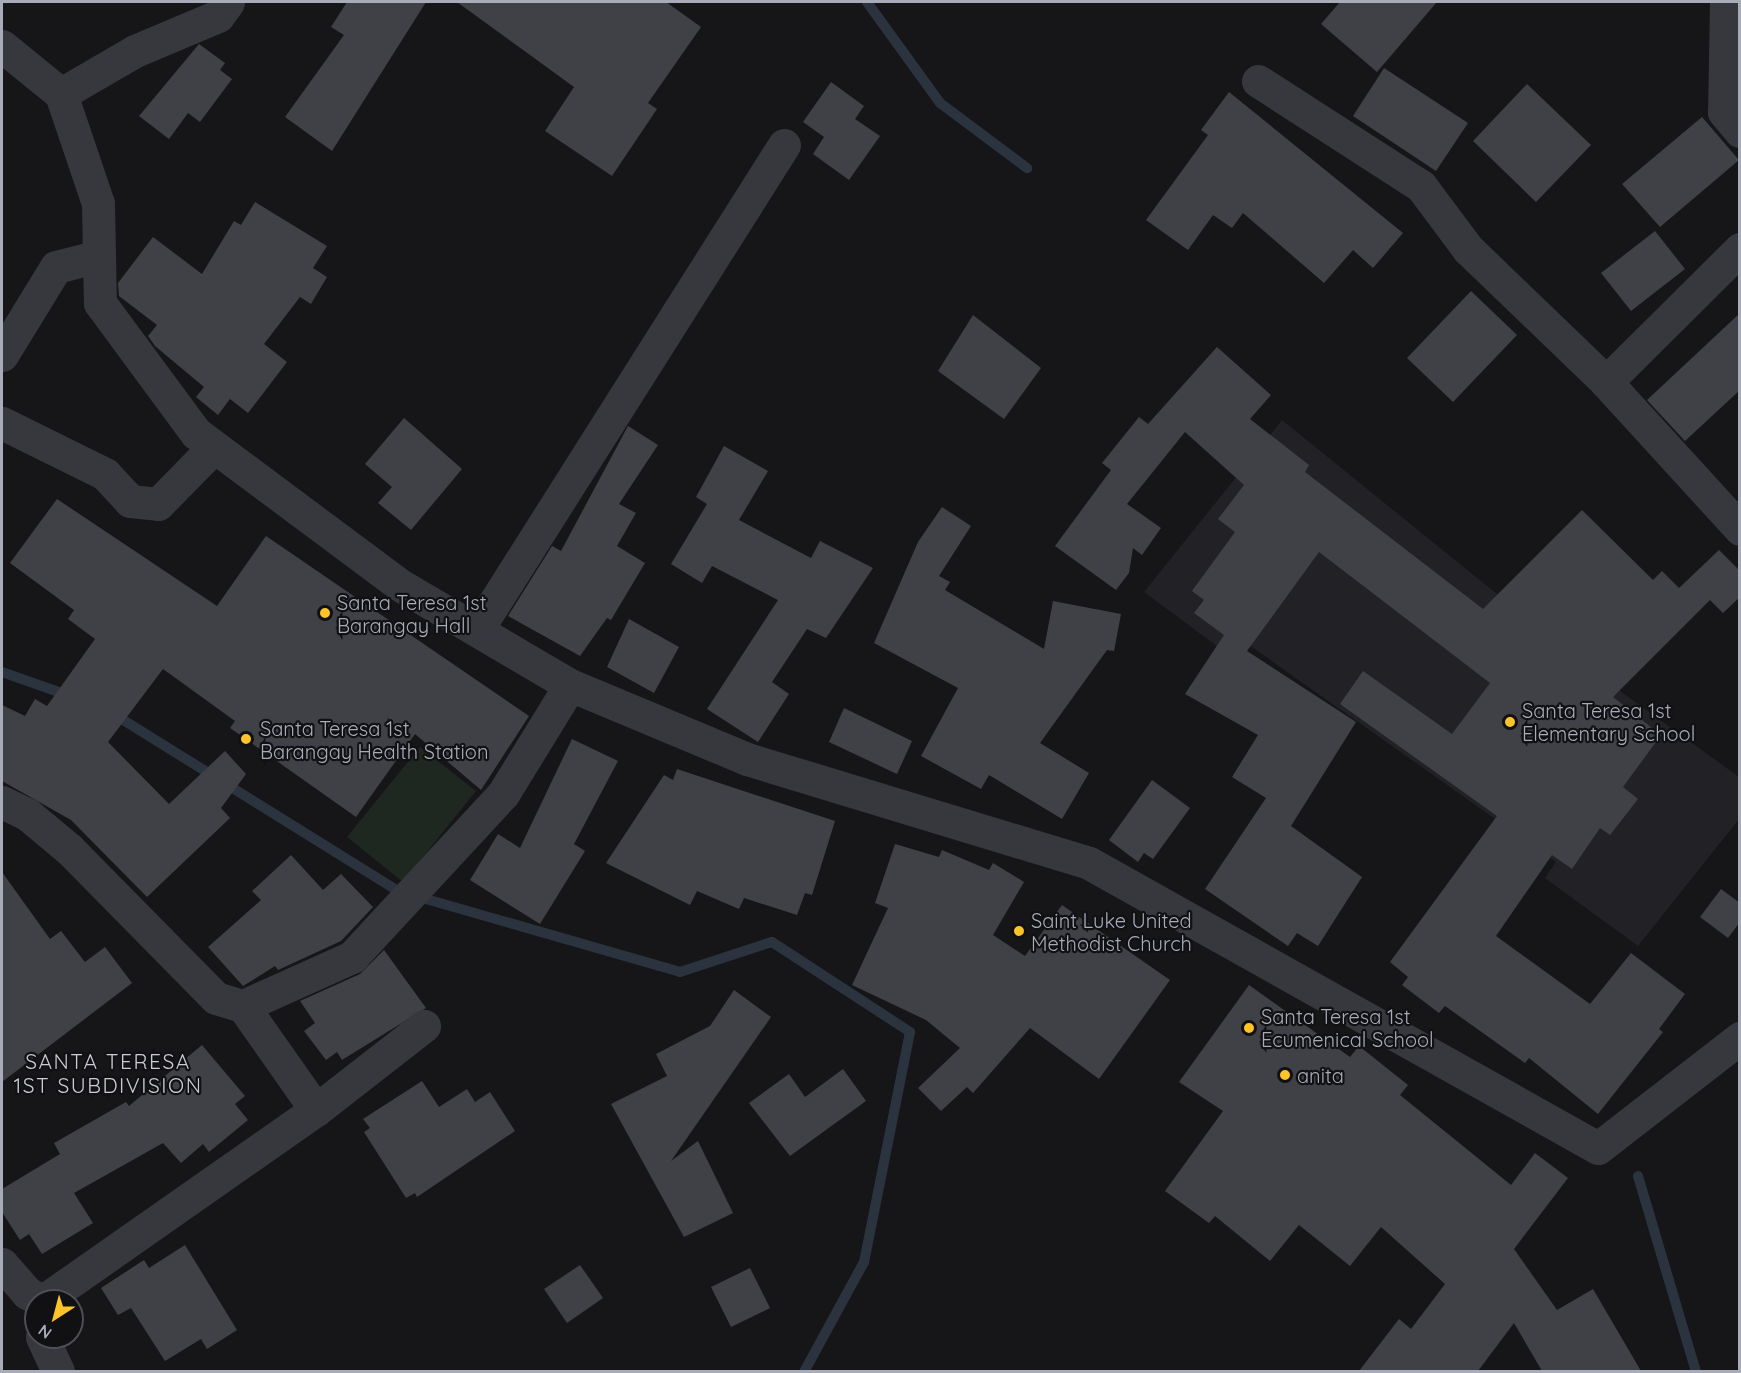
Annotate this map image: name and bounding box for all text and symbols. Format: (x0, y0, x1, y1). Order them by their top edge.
place label: Santa Teresa 1st Barangay Hall (337, 590, 486, 637)
marker: Santa Teresa 1st Barangay Hall (318, 606, 332, 620)
place label: Santa Teresa 1st Elementary School (1522, 698, 1695, 745)
marker: Santa Teresa 1st Elementary School (1503, 715, 1517, 729)
place label: Santa Teresa 1st Barangay Health Station (260, 716, 488, 763)
marker: Santa Teresa 1st Barangay Health Station (237, 730, 255, 748)
place label: Saint Luke United Methodist Church (1031, 908, 1192, 955)
marker: Saint Luke United Methodist Church (1012, 924, 1026, 938)
place label: Santa Teresa 1st Ecumenical School (1261, 1005, 1434, 1052)
marker: Santa Teresa 1st Ecumenical School (1242, 1021, 1256, 1035)
district label: SANTA TERESA 1ST SUBDIVISION (14, 1048, 202, 1098)
place label: anita (1297, 1063, 1344, 1087)
marker: anita (1278, 1068, 1292, 1082)
north arrow (24, 1289, 84, 1349)
text: N (34, 1320, 55, 1343)

